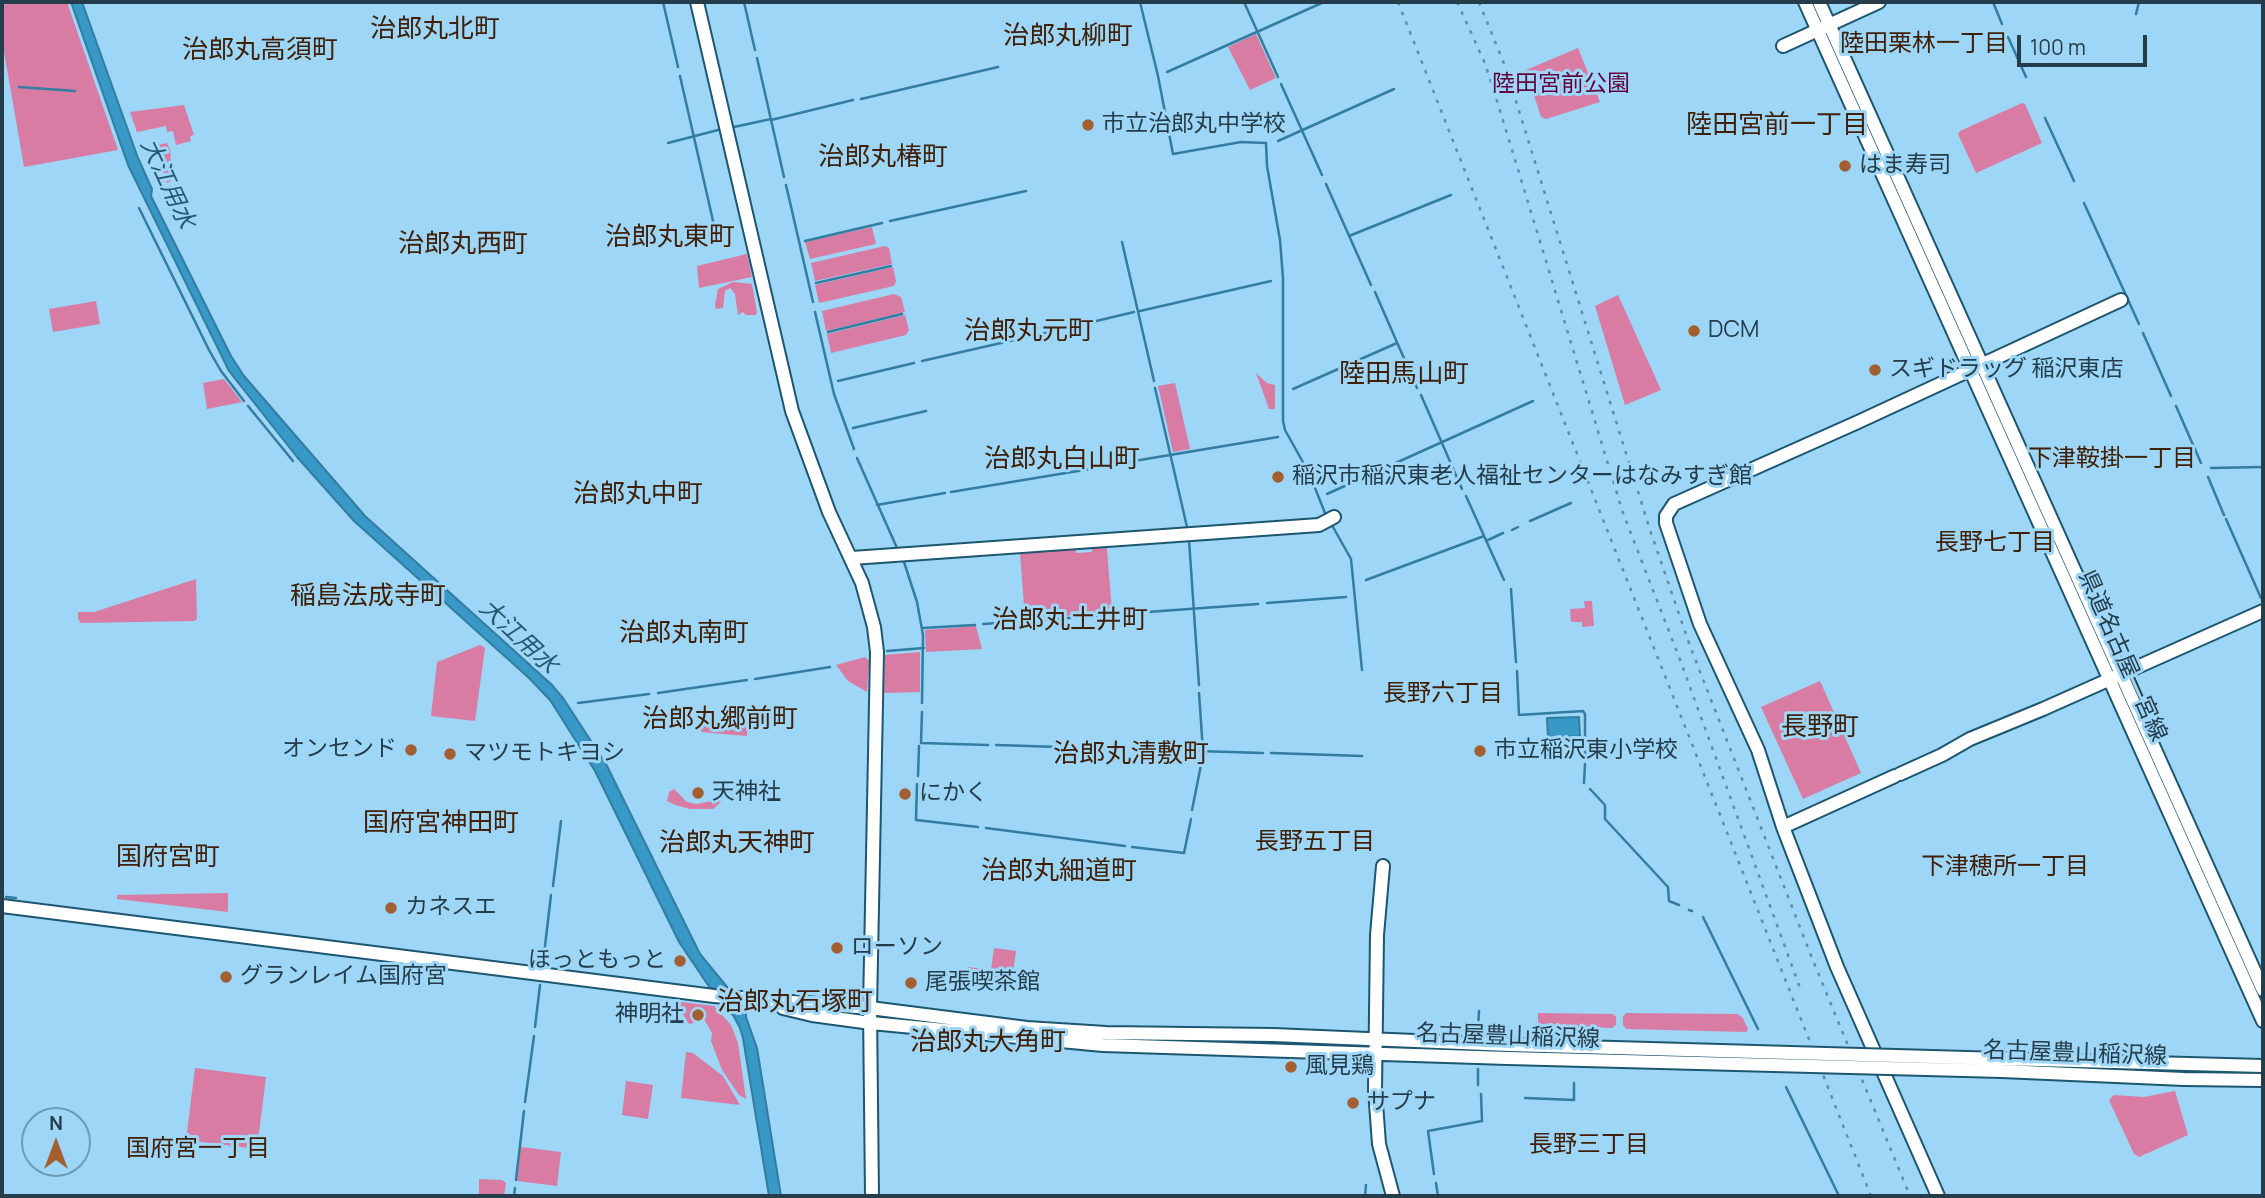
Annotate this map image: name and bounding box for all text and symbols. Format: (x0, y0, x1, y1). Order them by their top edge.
district label: 治郎丸北町 (370, 14, 500, 46)
district label: 治郎丸柳町 (1003, 21, 1133, 53)
scale bar (2020, 21, 2150, 65)
district label: 陸田栗林一丁目 (1840, 30, 2008, 58)
text: 100 m (2030, 33, 2086, 61)
district label: 治郎丸高須町 (182, 35, 338, 67)
park label: 陸田宮前公園 (1492, 71, 1630, 99)
district label: 陸田宮前一丁目 (1686, 110, 1868, 142)
place label: 市立治郎丸中学校 (1102, 111, 1286, 139)
marker: 市立治郎丸中学校 (1080, 117, 1096, 133)
water label: 大江用水 (134, 134, 200, 234)
district label: 治郎丸椿町 (818, 142, 948, 174)
place label: はま寿司 (1859, 152, 1951, 180)
marker: はま寿司 (1837, 158, 1853, 174)
district label: 治郎丸東町 (605, 222, 735, 254)
district label: 治郎丸西町 (398, 229, 528, 261)
district label: 治郎丸元町 (964, 316, 1094, 348)
place label: DCM (1708, 317, 1759, 345)
marker: DCM (1686, 323, 1702, 339)
place label: スギドラッグ 稲沢東店 (1889, 356, 2124, 384)
district label: 陸田馬山町 (1339, 359, 1469, 391)
marker: スギドラッグ 稲沢東店 (1867, 362, 1883, 378)
district label: 治郎丸白山町 (984, 444, 1140, 476)
district label: 下津鞍掛一丁目 (2028, 445, 2196, 473)
place label: 稲沢市稲沢東老人福祉センターはなみすぎ館 (1292, 463, 1752, 491)
marker: 稲沢市稲沢東老人福祉センターはなみすぎ館 (1270, 469, 1286, 485)
district label: 治郎丸中町 (573, 479, 703, 511)
district label: 長野七丁目 (1935, 529, 2055, 557)
street label: 県道名古屋一宮線 (2072, 566, 2172, 746)
district label: 稲島法成寺町 (290, 581, 446, 613)
water label: 大江用水 (473, 594, 563, 680)
district label: 治郎丸土井町 (992, 605, 1148, 637)
district label: 治郎丸南町 (619, 618, 749, 650)
district label: 長野六丁目 (1383, 680, 1503, 708)
district label: 治郎丸郷前町 (642, 704, 798, 736)
district label: 長野町 (1781, 712, 1859, 744)
place label: オンセンド (282, 736, 397, 764)
place label: 市立稲沢東小学校 (1494, 737, 1678, 765)
district label: 治郎丸清敷町 (1053, 739, 1209, 771)
place label: マツモトキヨシ (464, 740, 625, 768)
marker: オンセンド (403, 742, 419, 758)
marker: 市立稲沢東小学校 (1472, 743, 1488, 759)
marker: マツモトキヨシ (442, 746, 458, 762)
place label: 天神社 (712, 779, 781, 807)
place label: にかく (919, 780, 988, 808)
marker: 天神社 (690, 785, 706, 801)
marker: にかく (897, 786, 913, 802)
district label: 国府宮神田町 (363, 808, 519, 840)
district label: 治郎丸天神町 (659, 828, 815, 860)
district label: 長野五丁目 (1255, 828, 1375, 856)
district label: 国府宮町 (116, 842, 220, 874)
district label: 下津穂所一丁目 (1921, 853, 2089, 881)
district label: 治郎丸細道町 (981, 856, 1137, 888)
place label: カネスエ (405, 894, 497, 922)
marker: カネスエ (383, 900, 399, 916)
place label: ローソン (851, 934, 943, 962)
marker: ローソン (829, 940, 845, 956)
place label: ほっともっと (528, 947, 666, 975)
marker: ほっともっと (672, 953, 688, 969)
place label: グランレイム国府宮 (240, 963, 447, 991)
marker: グランレイム国府宮 (218, 969, 234, 985)
place label: 尾張喫茶館 (925, 969, 1040, 997)
marker: 尾張喫茶館 (903, 975, 919, 991)
district label: 治郎丸石塚町 (717, 987, 873, 1019)
place label: 神明社 (615, 1001, 684, 1029)
marker: 神明社 (690, 1007, 706, 1023)
street label: 名古屋豊山稲沢線 (1416, 1020, 1600, 1054)
district label: 治郎丸大角町 (910, 1027, 1066, 1059)
street label: 名古屋豊山稲沢線 (1983, 1037, 2167, 1071)
place label: 風見鶏 (1305, 1053, 1374, 1081)
marker: 風見鶏 (1283, 1059, 1299, 1075)
place label: サプナ (1367, 1089, 1436, 1117)
marker: サプナ (1345, 1095, 1361, 1111)
north arrow (21, 1107, 91, 1177)
text: N (49, 1110, 63, 1136)
district label: 長野三丁目 (1529, 1131, 1649, 1159)
district label: 国府宮一丁目 (126, 1135, 270, 1163)

